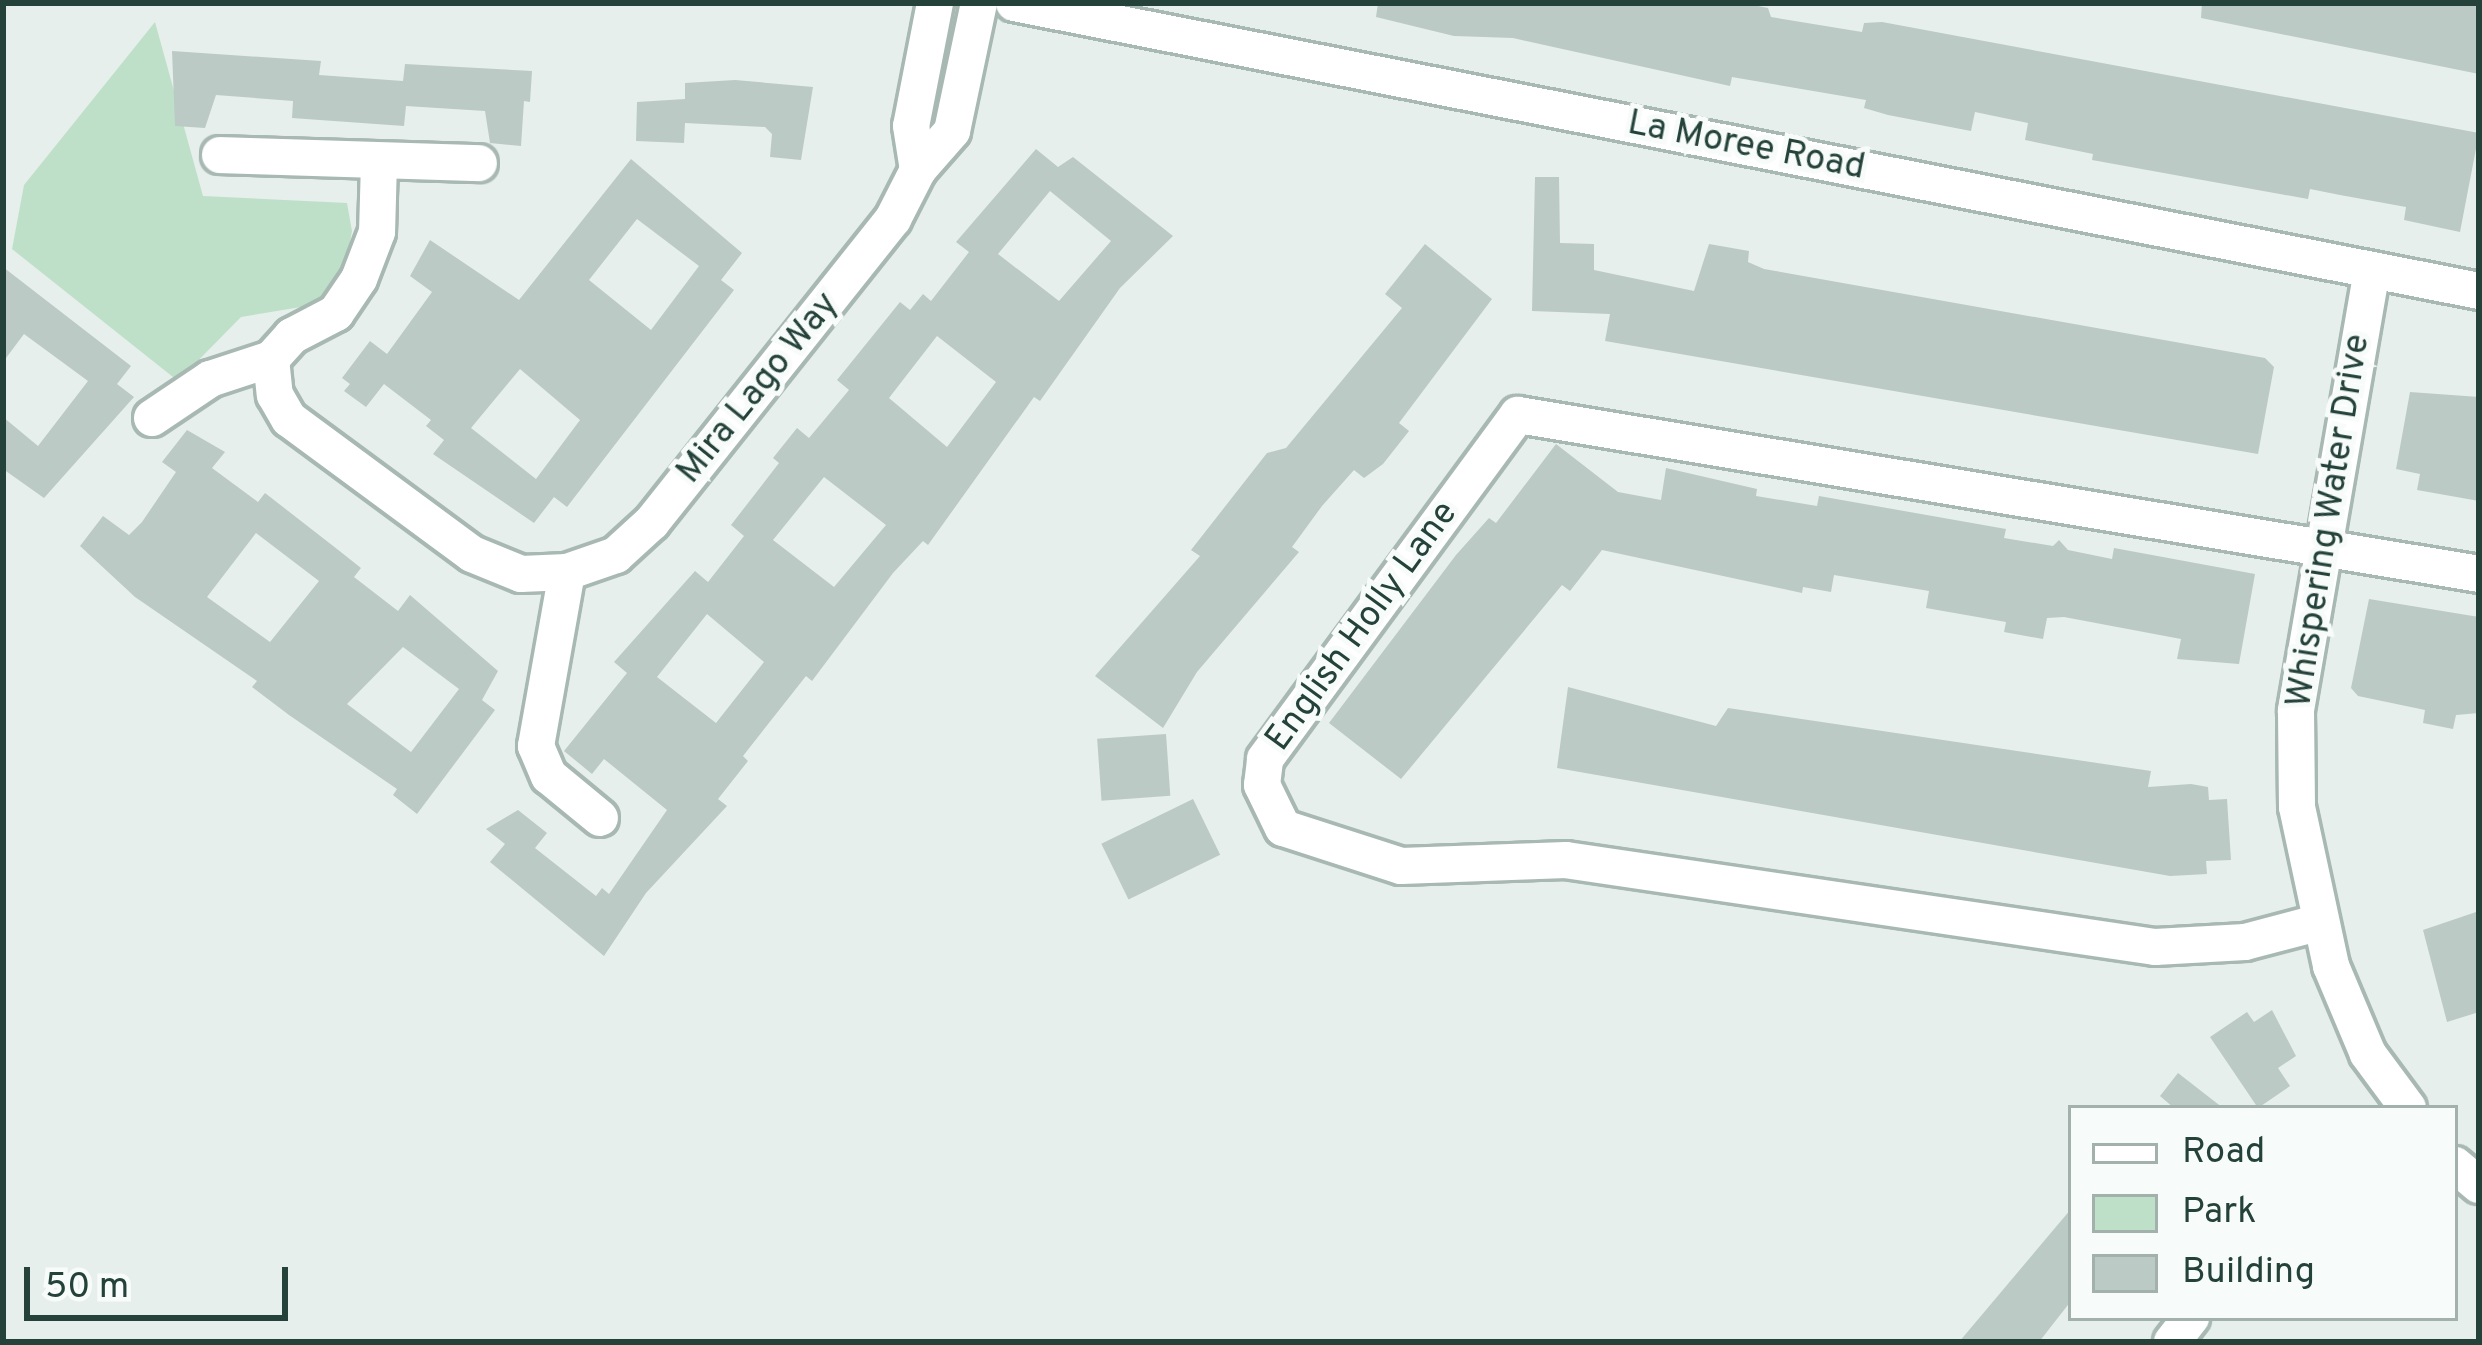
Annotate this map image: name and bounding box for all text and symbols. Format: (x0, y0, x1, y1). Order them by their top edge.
street label: La Moree Road (1624, 103, 1868, 191)
street label: Mira Lago Way (669, 284, 849, 494)
street label: Whispering Water Drive (2279, 331, 2381, 711)
street label: English Holly Lane (1258, 494, 1468, 760)
legend (2068, 1105, 2458, 1321)
text: Road (2182, 1130, 2265, 1176)
text: Park (2182, 1190, 2256, 1236)
scale bar (30, 1243, 294, 1317)
text: Building (2182, 1250, 2315, 1296)
text: 50 m (45, 1265, 129, 1311)

